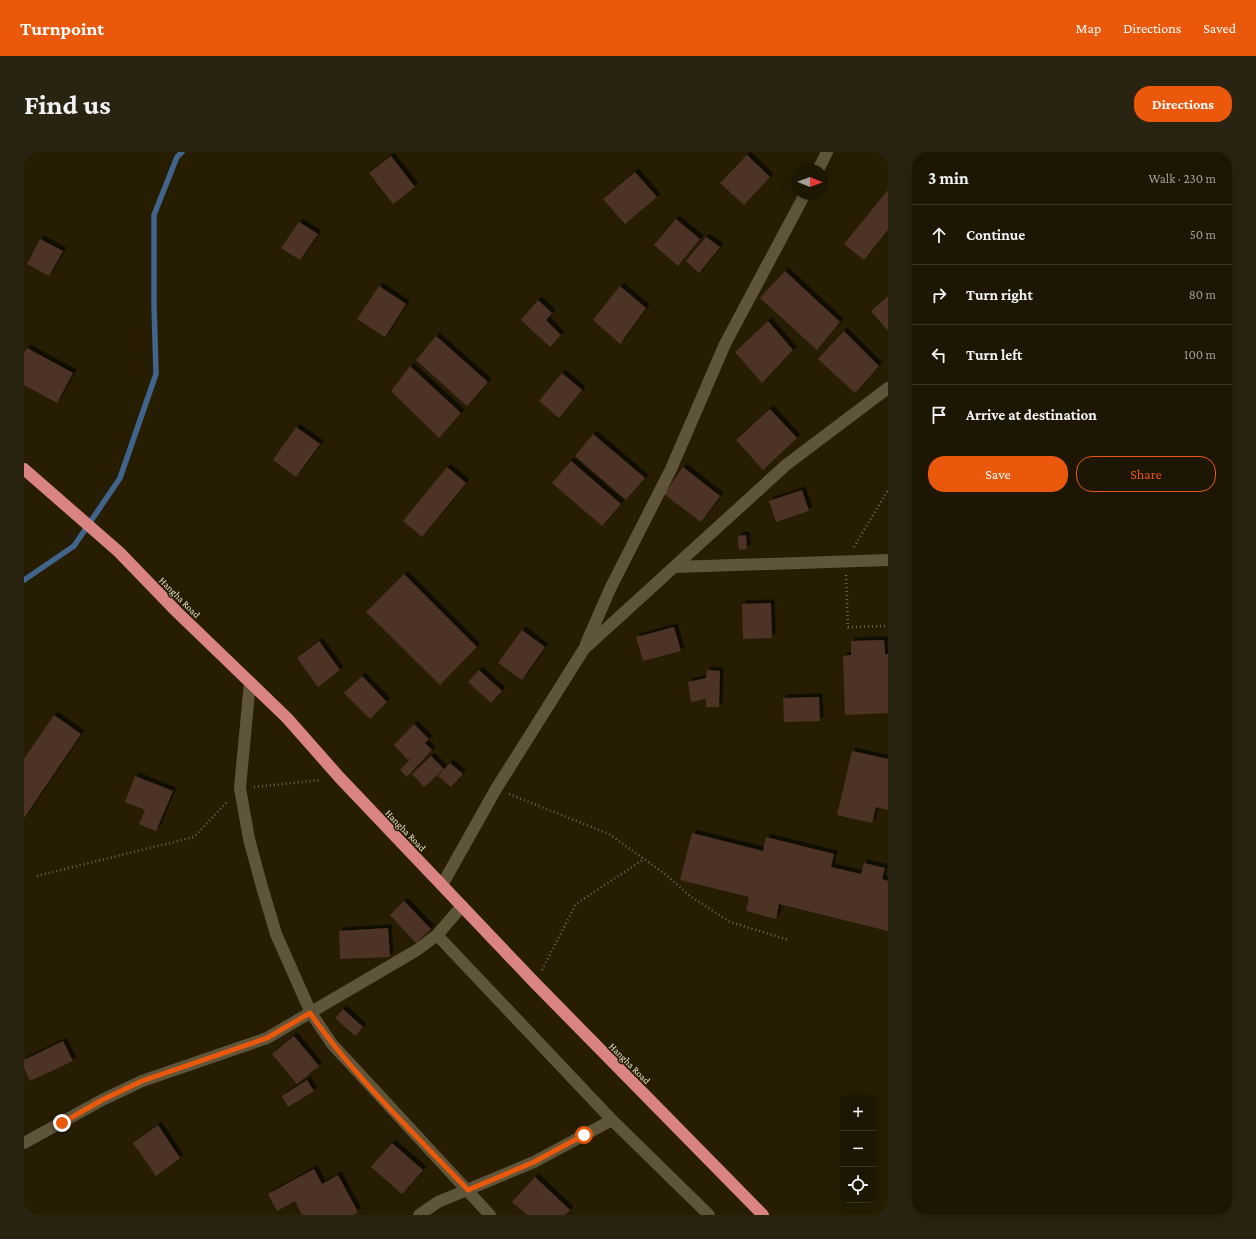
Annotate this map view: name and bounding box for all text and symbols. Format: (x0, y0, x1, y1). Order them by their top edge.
text: Turnpoint (20, 18, 104, 39)
text: Map (1076, 20, 1101, 36)
text: Directions (1123, 20, 1181, 36)
text: Saved (1203, 20, 1236, 36)
button: Directions (1134, 86, 1232, 122)
text: Find us (24, 89, 111, 120)
north arrow (792, 164, 828, 200)
text: 3 min (928, 169, 969, 188)
text: Walk · 230 m (1148, 171, 1216, 186)
icon: ahead (928, 224, 950, 246)
text: Continue (966, 227, 1025, 243)
text: 50 m (1190, 227, 1216, 242)
icon: right (928, 284, 950, 306)
text: Turn right (966, 287, 1033, 303)
text: 80 m (1189, 287, 1216, 302)
icon: left (928, 344, 950, 366)
text: Turn left (966, 347, 1022, 363)
text: 100 m (1184, 347, 1216, 362)
icon: arrive (928, 404, 950, 426)
text: Arrive at destination (966, 407, 1097, 423)
button: Save (928, 456, 1068, 492)
button: Share (1076, 456, 1216, 492)
street label: Hangha Road (157, 575, 203, 621)
street label: Hangha Road (383, 807, 429, 854)
street label: Hangha Road (607, 1041, 653, 1087)
map controls (840, 1095, 876, 1203)
button: + (840, 1095, 876, 1131)
route end (53, 1114, 71, 1132)
route start (575, 1126, 593, 1144)
button: − (840, 1131, 876, 1167)
button: locate (840, 1167, 876, 1203)

